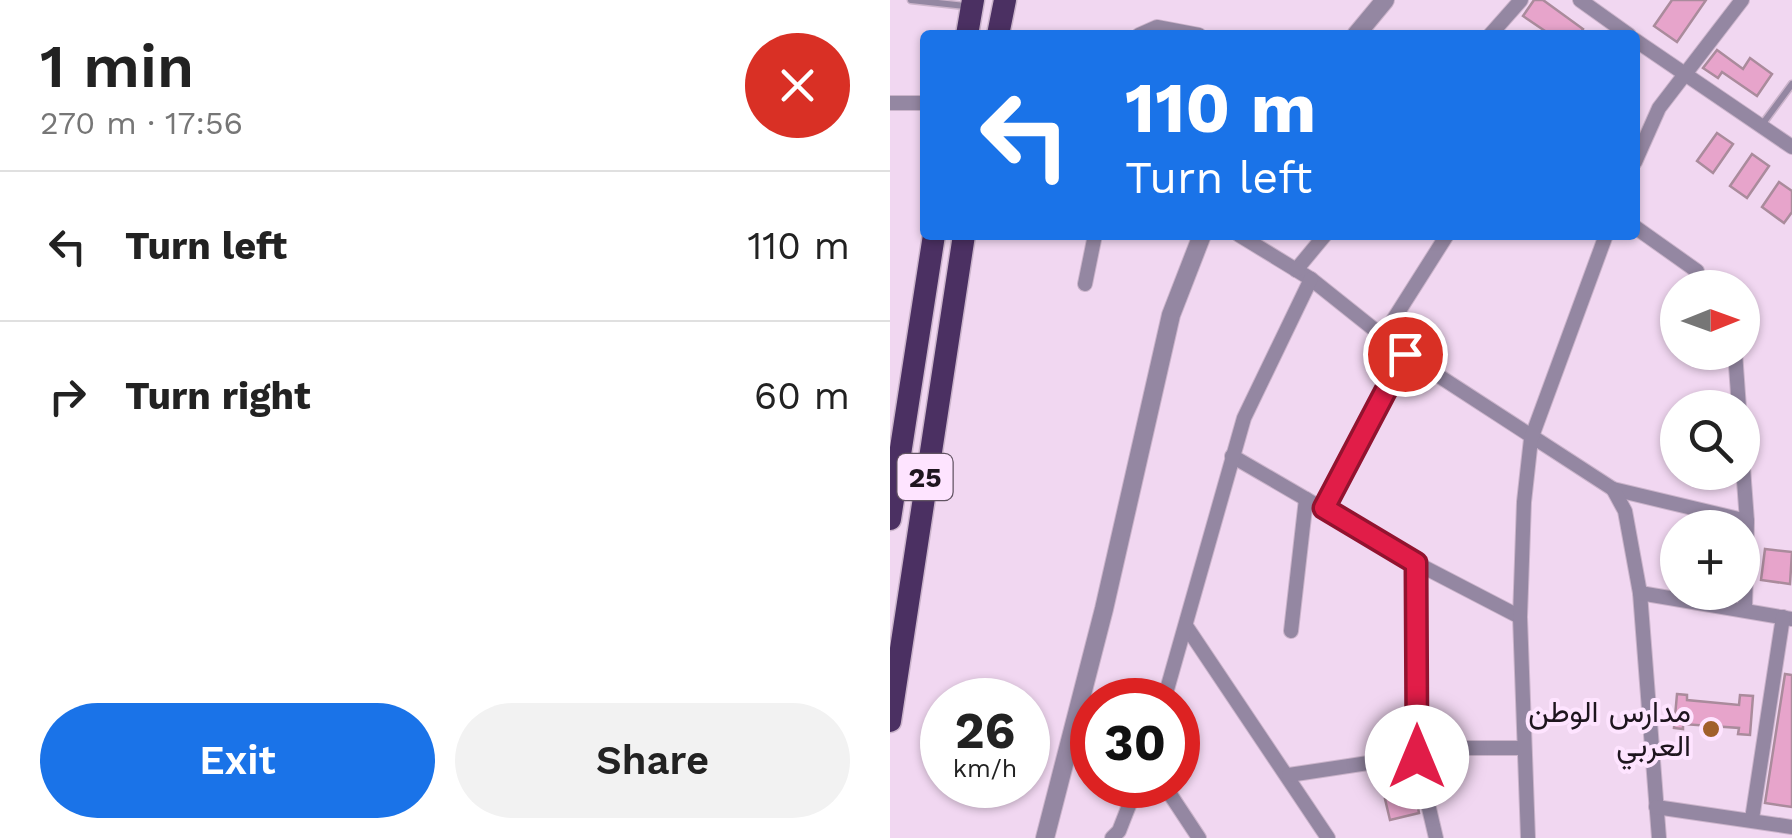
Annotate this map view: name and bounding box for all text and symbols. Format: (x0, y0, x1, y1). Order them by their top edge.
text: 1 min (40, 31, 194, 102)
button: close (745, 33, 850, 138)
text: 110 m (1125, 67, 1316, 149)
icon: left (960, 70, 1090, 200)
text: 270 m · 17:56 (40, 104, 243, 142)
text: Turn left (1125, 151, 1312, 204)
icon: left (40, 219, 95, 274)
text: Turn left (125, 224, 287, 268)
text: 110 m (748, 224, 850, 268)
north arrow (1660, 270, 1760, 370)
map controls (1660, 270, 1760, 610)
pin (1363, 312, 1448, 397)
icon: arrive (1378, 327, 1433, 382)
icon: right (40, 369, 95, 424)
text: Turn right (125, 374, 311, 418)
text: 60 m (754, 374, 850, 418)
button: search (1660, 390, 1760, 490)
road number: 25 (898, 454, 952, 500)
button: + (1660, 510, 1760, 610)
speed limit sign: 30 (1070, 678, 1200, 808)
place label: مدارس الوطن العربي (1528, 694, 1691, 770)
text: 26 (955, 701, 1015, 760)
button: Exit (40, 703, 435, 818)
button: Share (455, 703, 850, 818)
position arrow (1365, 705, 1469, 809)
marker: مدارس الوطن العربي (1700, 718, 1722, 740)
text: km/h (953, 754, 1017, 783)

